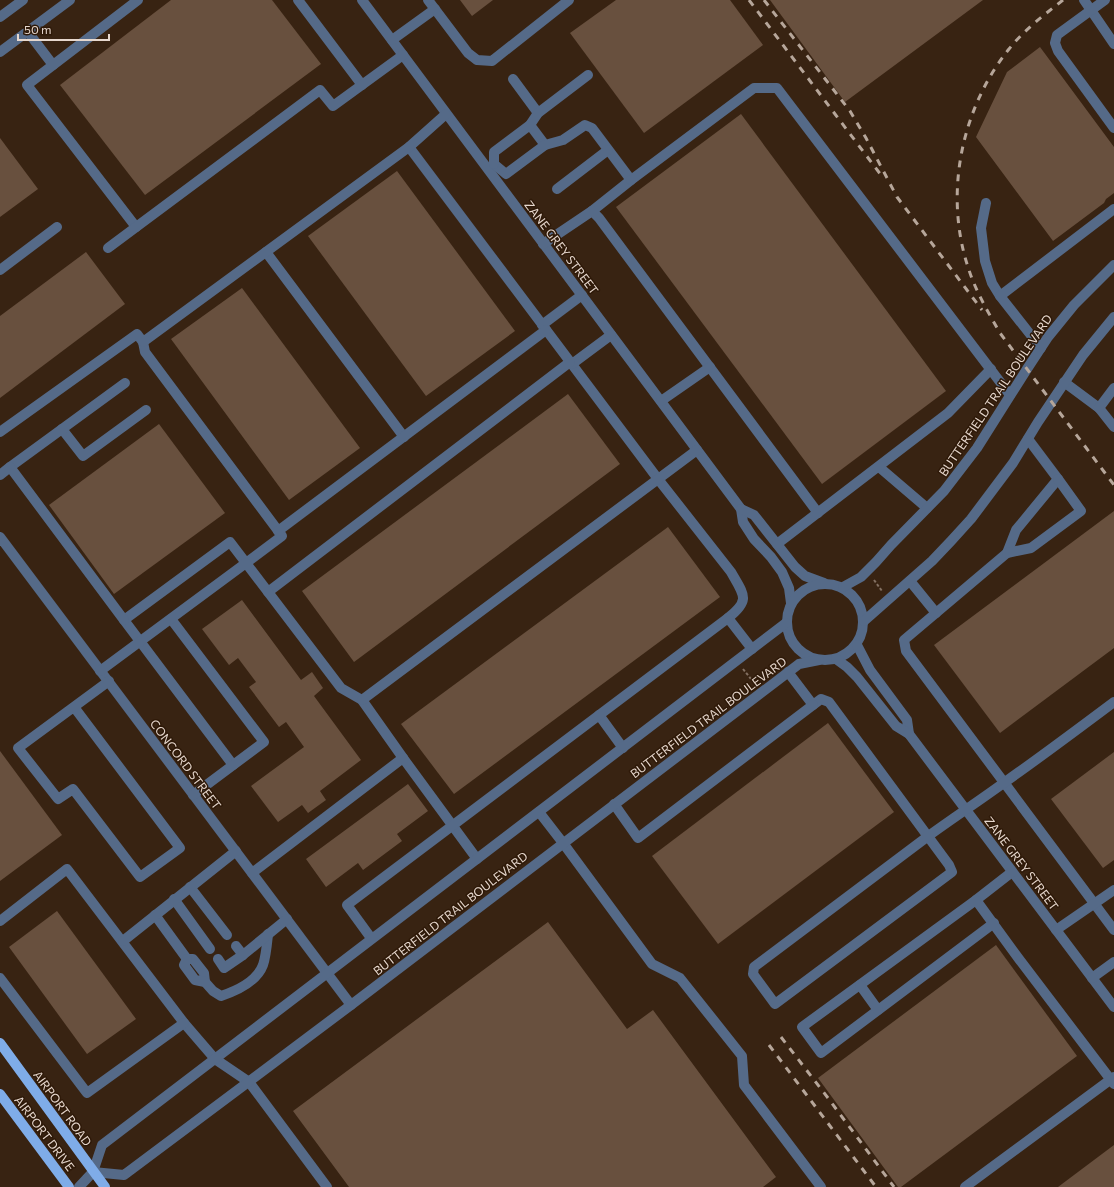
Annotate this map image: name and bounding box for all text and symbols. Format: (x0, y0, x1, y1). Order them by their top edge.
scale bar (18, 16, 109, 42)
text: 50 m (24, 22, 52, 36)
street label: ZANE GREY STREET (522, 197, 602, 297)
street label: BUTTERFIELD TRAIL BOULEVARD (936, 311, 1055, 478)
street label: BUTTERFIELD TRAIL BOULEVARD (627, 654, 789, 780)
street label: CONCORD STREET (148, 716, 225, 812)
street label: ZANE GREY STREET (982, 813, 1062, 913)
street label: BUTTERFIELD TRAIL BOULEVARD (370, 848, 530, 978)
street label: AIRPORT ROAD (31, 1068, 95, 1148)
street label: AIRPORT DRIVE (12, 1093, 78, 1173)

